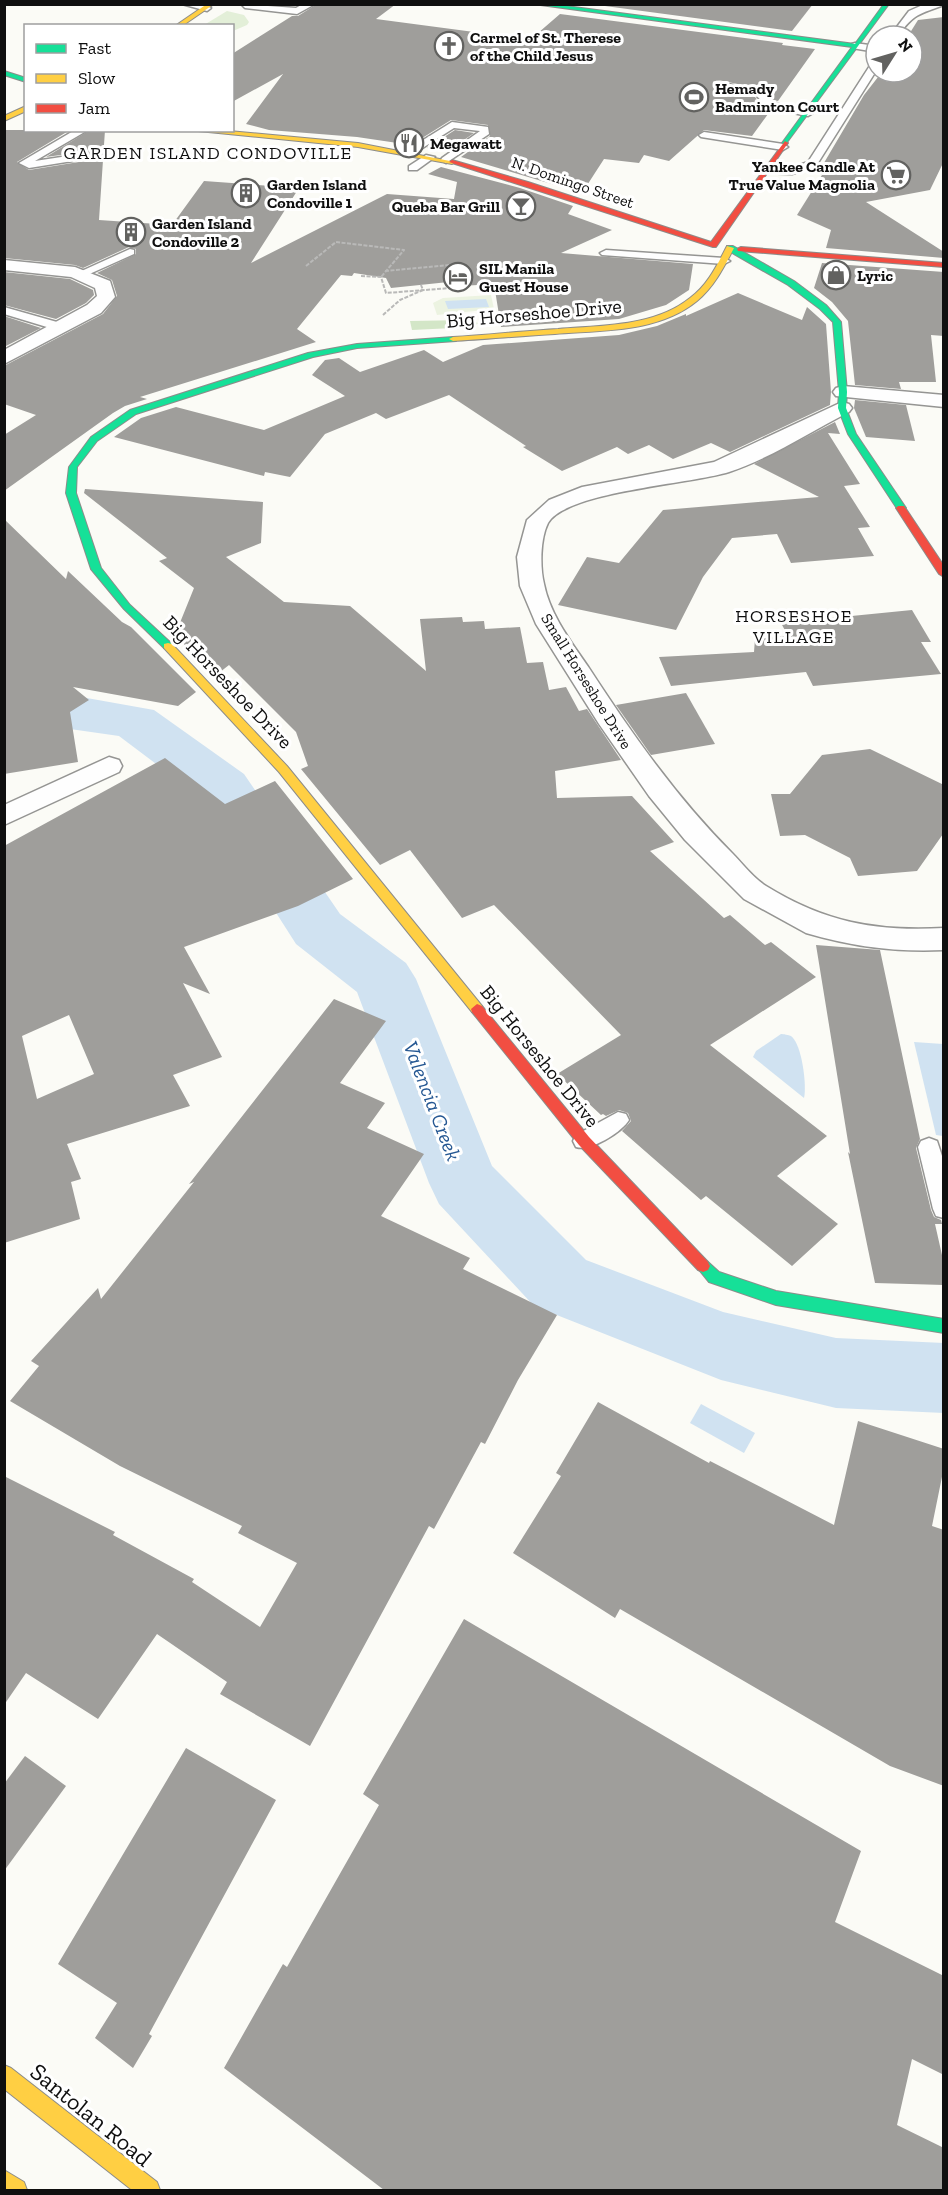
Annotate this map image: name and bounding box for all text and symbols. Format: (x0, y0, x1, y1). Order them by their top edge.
legend (24, 24, 234, 132)
north arrow (864, 24, 924, 84)
place label: Carmel of St. Therese of the Child Jesus (470, 28, 621, 65)
church icon: Carmel of St. Therese of the Child Jesus (433, 30, 465, 62)
text: N (894, 35, 917, 56)
text: Fast (78, 37, 111, 59)
text: Slow (78, 67, 115, 89)
place label: Hemady Badminton Court (715, 79, 840, 116)
sports icon: Hemady Badminton Court (678, 81, 710, 113)
text: Jam (78, 97, 110, 119)
restaurant icon: Megawatt (393, 127, 425, 159)
place label: Megawatt (430, 134, 502, 153)
district label: GARDEN ISLAND CONDOVILLE (63, 142, 353, 164)
street label: N. Domingo Street (509, 153, 637, 212)
place label: Yankee Candle At True Value Magnolia (729, 157, 876, 194)
supermarket icon: Yankee Candle At True Value Magnolia (880, 159, 912, 191)
place label: Garden Island Condoville 1 (267, 175, 367, 212)
building icon: Garden Island Condoville 1 (230, 177, 262, 209)
bar icon: Queba Bar Grill (505, 190, 537, 222)
place label: Queba Bar Grill (392, 197, 500, 216)
place label: Garden Island Condoville 2 (152, 214, 252, 251)
building icon: Garden Island Condoville 2 (115, 216, 147, 248)
place label: SIL Manila Guest House (479, 259, 569, 296)
shop icon: Lyric (820, 259, 852, 291)
hotel icon: SIL Manila Guest House (442, 261, 474, 293)
place label: Lyric (857, 266, 894, 285)
street label: Big Horseshoe Drive (445, 293, 623, 333)
district label: HORSESHOE VILLAGE (735, 605, 853, 648)
street label: Big Horseshoe Drive (158, 610, 298, 754)
street label: Small Horseshoe Drive (537, 610, 636, 753)
street label: Big Horseshoe Drive (475, 980, 605, 1132)
water label: Valencia Creek (398, 1038, 467, 1164)
street label: Santolan Road (25, 2057, 158, 2172)

